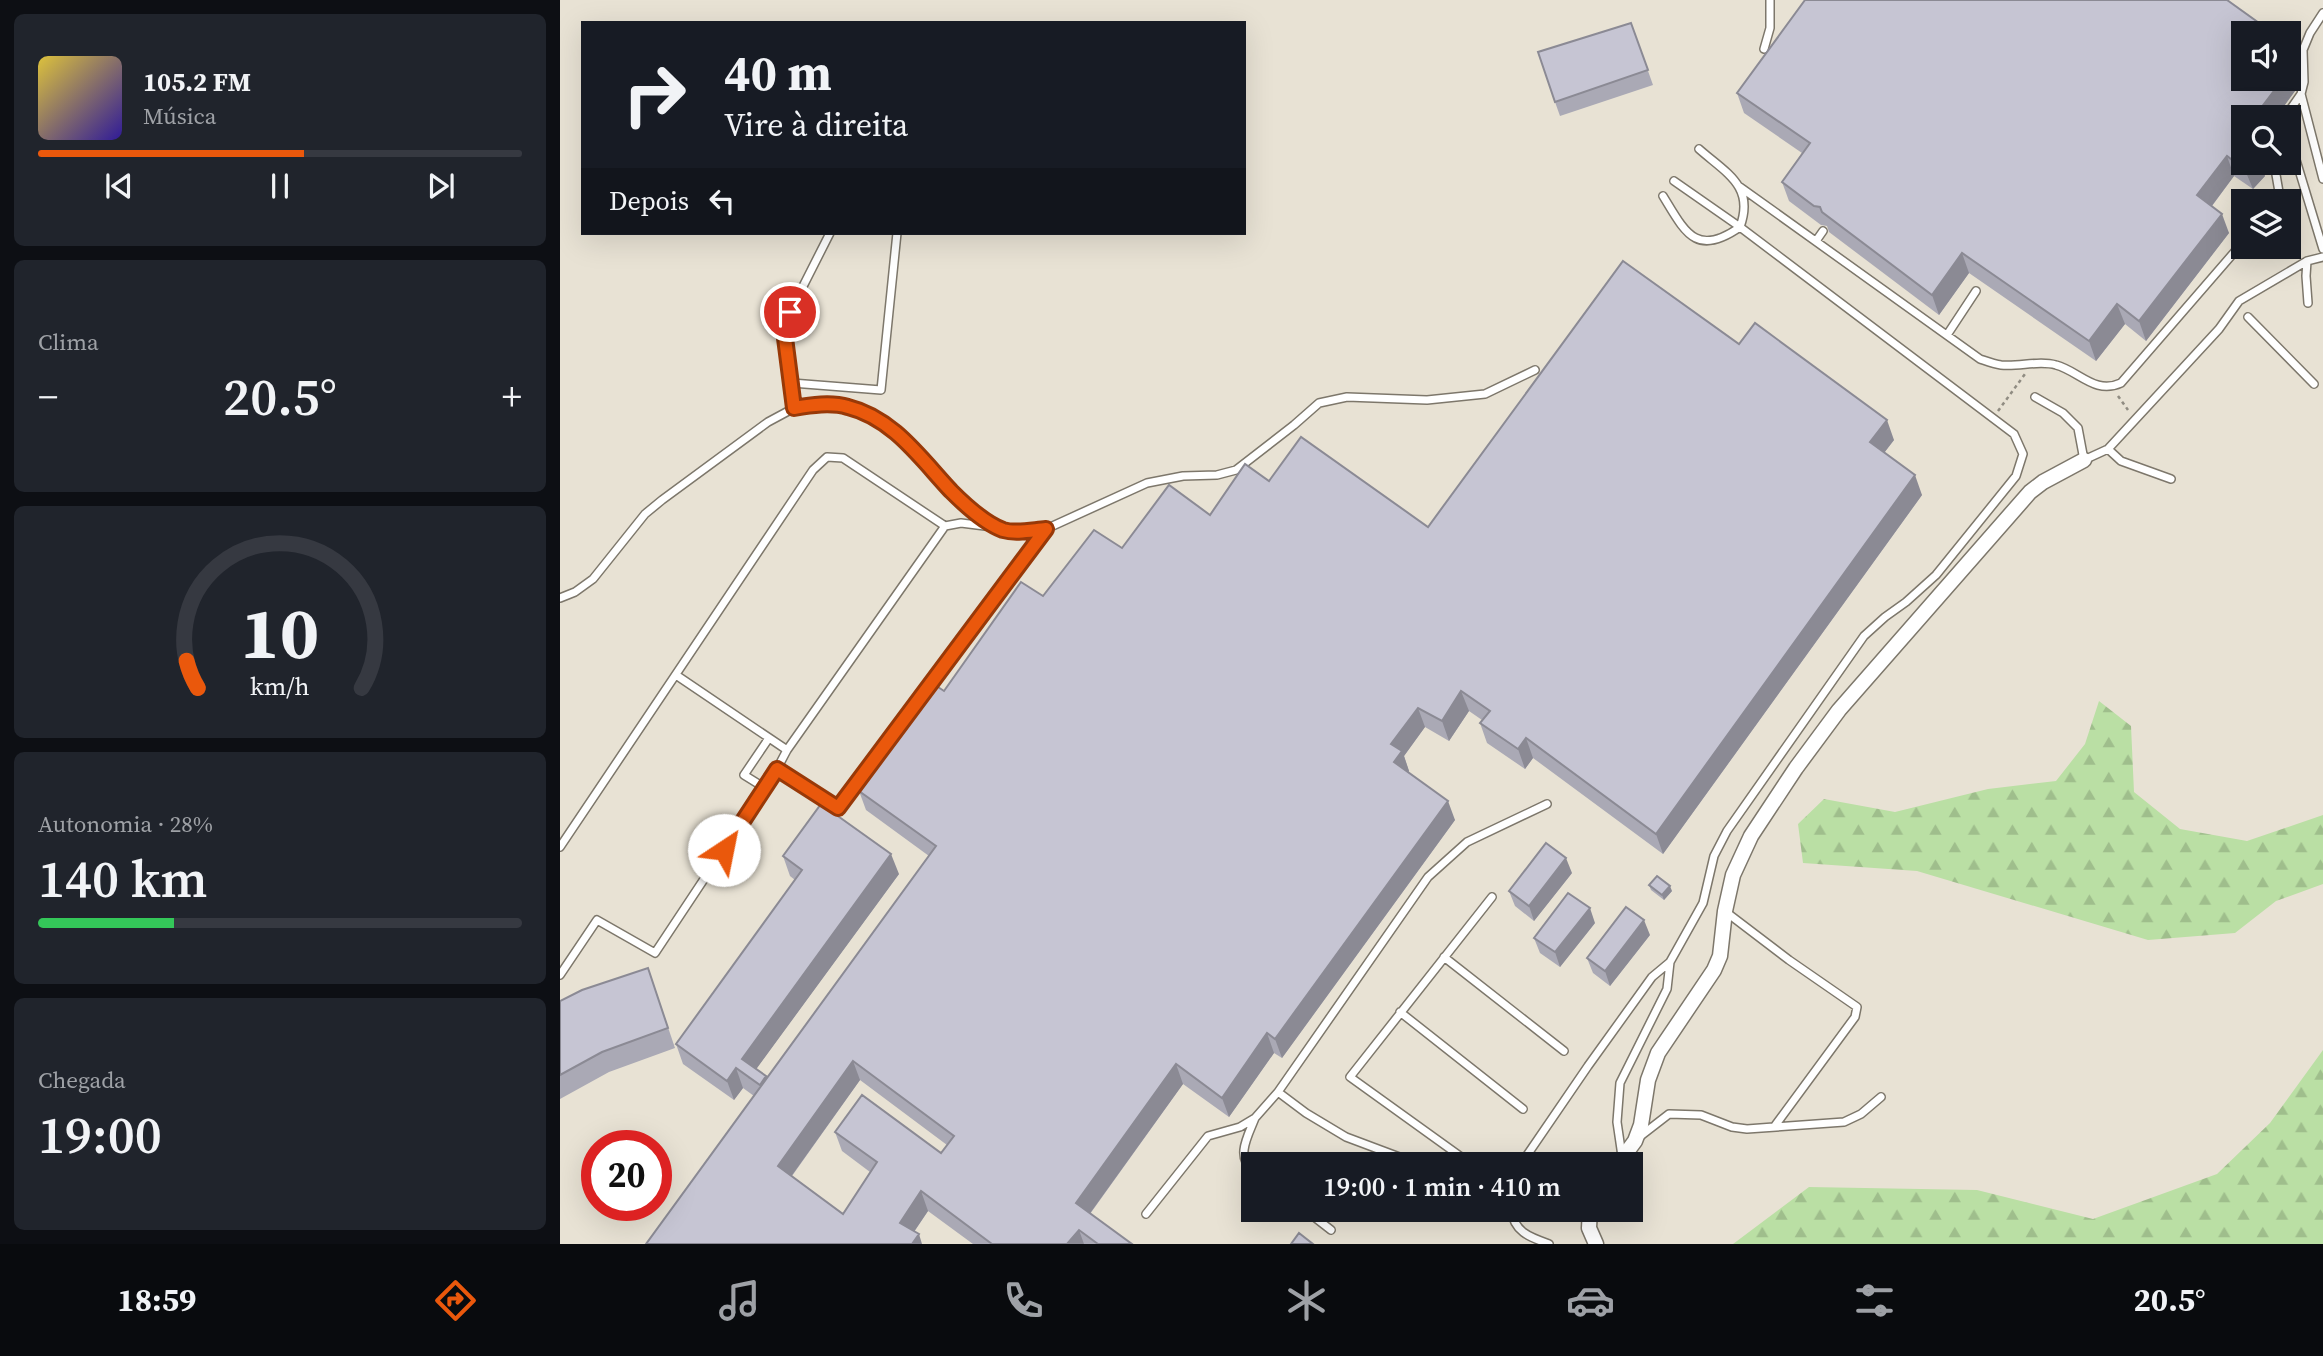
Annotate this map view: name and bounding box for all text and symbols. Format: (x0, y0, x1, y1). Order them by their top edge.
map controls (2231, 21, 2301, 259)
button: sound (2231, 21, 2301, 91)
text: 40 m (724, 39, 832, 106)
icon: right (609, 49, 700, 140)
text: 105.2 FM (143, 64, 251, 100)
text: Música (143, 100, 216, 132)
text: Vire à direita (724, 103, 908, 147)
button: search (2231, 105, 2301, 175)
icon: previous (100, 167, 138, 205)
icon: pause (261, 167, 299, 205)
icon: next (422, 167, 460, 205)
icon: left (703, 182, 741, 220)
text: Depois (609, 183, 689, 219)
button: layers (2231, 189, 2301, 259)
pin (760, 282, 820, 342)
icon: arrive (771, 293, 809, 331)
text: Clima (38, 326, 99, 358)
text: 20.5° (223, 361, 337, 432)
text: − (38, 371, 58, 423)
text: + (502, 371, 522, 423)
text: 10 (241, 583, 319, 682)
text: km/h (250, 669, 310, 703)
text: Autonomia · 28% (38, 808, 213, 840)
position arrow (687, 813, 761, 887)
text: 140 km (38, 843, 207, 914)
text: Chegada (38, 1064, 126, 1096)
text: 19:00 (38, 1099, 162, 1170)
speed limit sign: 20 (581, 1130, 672, 1221)
text: 19:00 · 1 min · 410 m (1323, 1169, 1561, 1205)
icon: directions (431, 1276, 480, 1325)
icon: music (715, 1276, 764, 1325)
icon: phone (999, 1276, 1048, 1325)
icon: climate (1282, 1276, 1331, 1325)
icon: car (1566, 1276, 1615, 1325)
icon: filters (1850, 1276, 1899, 1325)
text: 18:59 (117, 1278, 196, 1322)
text: 20.5° (2133, 1278, 2206, 1322)

